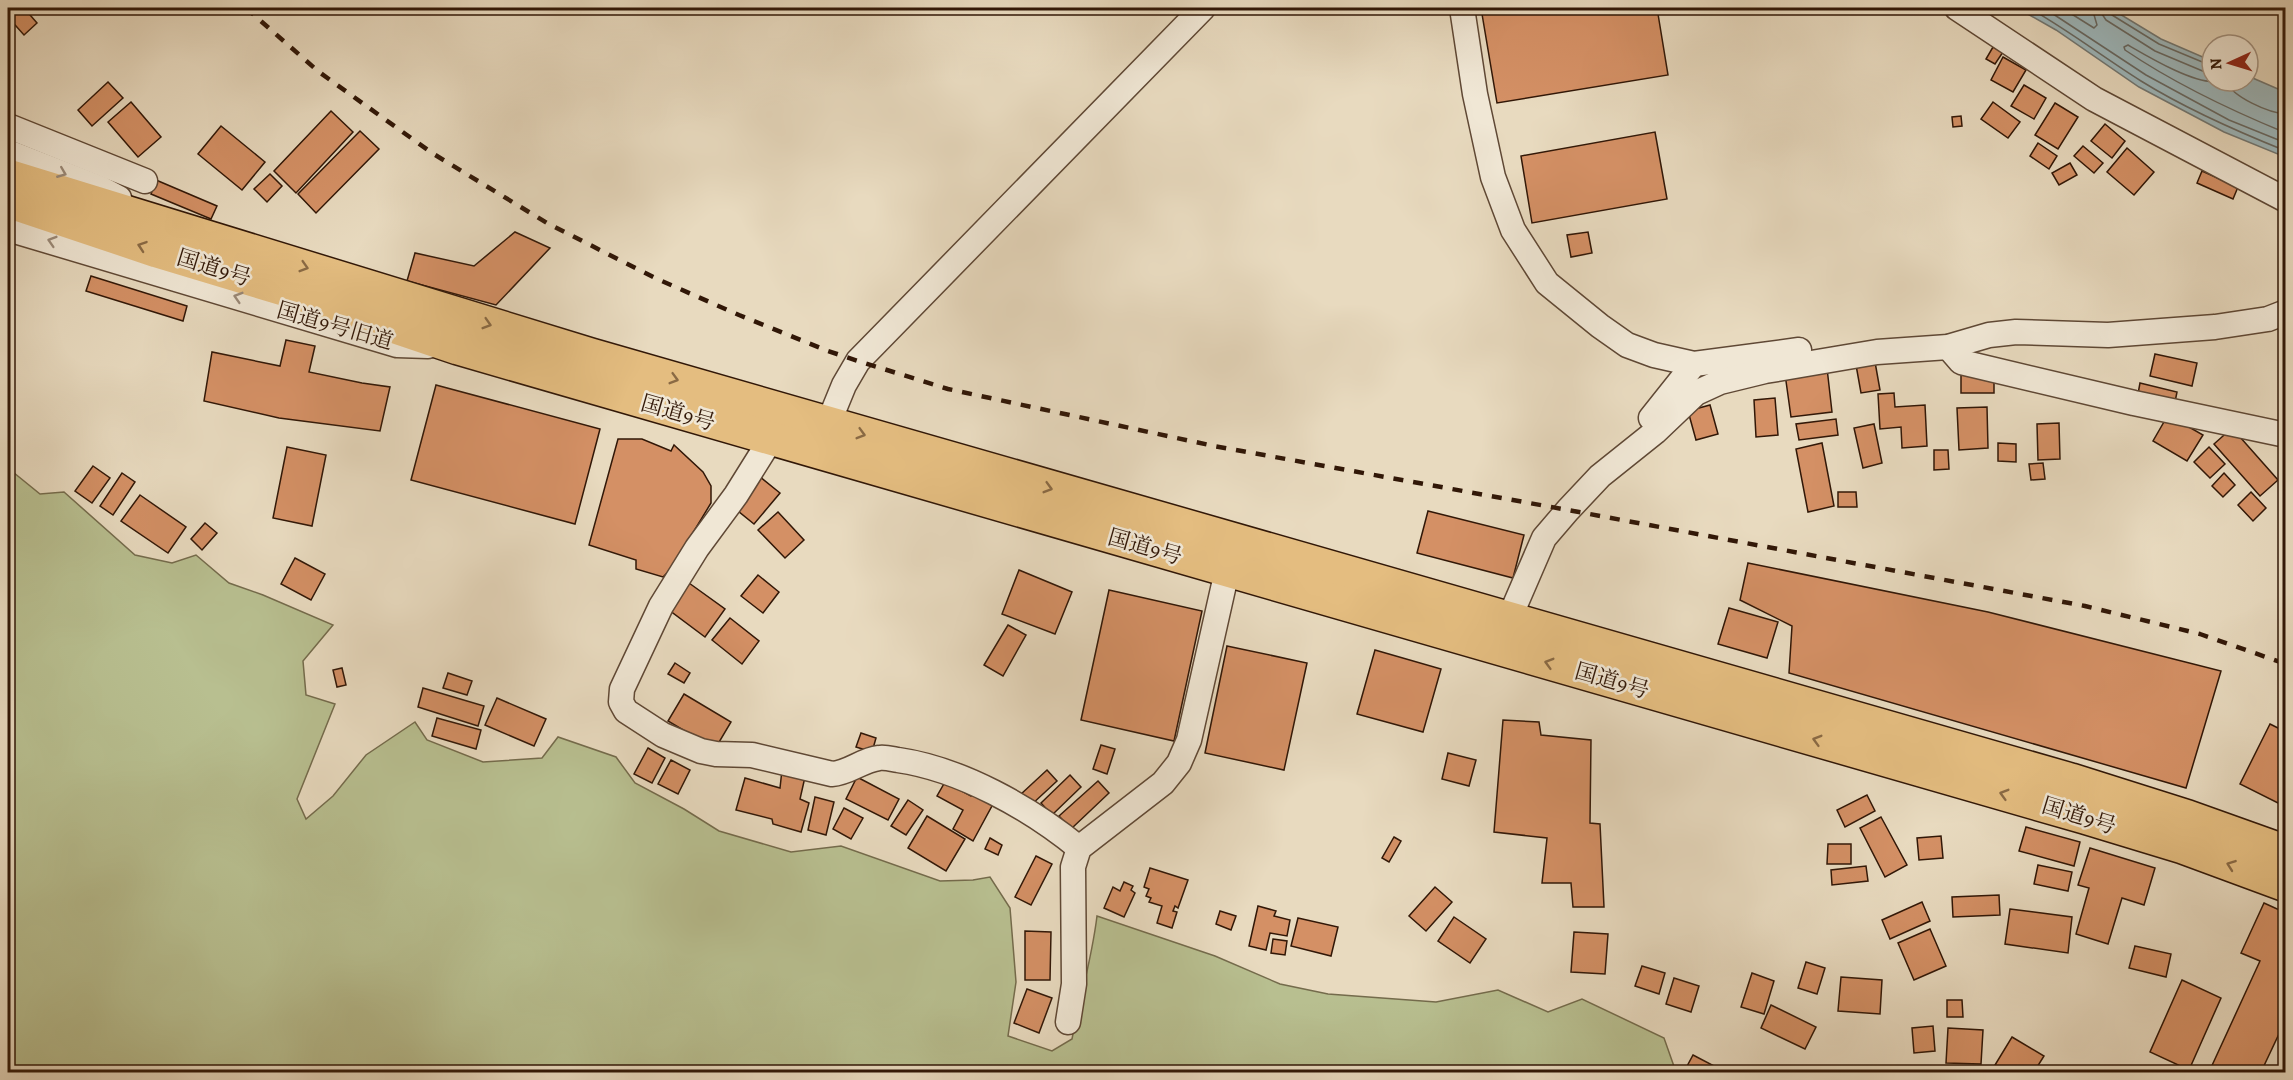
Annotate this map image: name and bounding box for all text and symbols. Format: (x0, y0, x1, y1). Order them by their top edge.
north arrow (2200, 33, 2260, 93)
text: N (2205, 57, 2227, 71)
one-way arrow (56, 166, 67, 178)
one-way arrow (47, 236, 57, 248)
one-way arrow (137, 241, 148, 254)
street label: 国道9号 (173, 243, 255, 293)
one-way arrow (298, 260, 309, 272)
one-way arrow (233, 292, 244, 304)
street label: 国道9号旧道 (273, 295, 397, 357)
one-way arrow (481, 317, 492, 329)
one-way arrow (668, 372, 679, 384)
street label: 国道9号 (637, 388, 719, 438)
one-way arrow (855, 427, 866, 439)
one-way arrow (1042, 481, 1053, 493)
street label: 国道9号 (1104, 522, 1186, 572)
street label: 国道9号 (1571, 656, 1653, 706)
one-way arrow (1544, 658, 1555, 670)
one-way arrow (1812, 735, 1823, 747)
one-way arrow (2000, 789, 2010, 801)
street label: 国道9号 (2038, 791, 2120, 841)
one-way arrow (2226, 860, 2237, 872)

